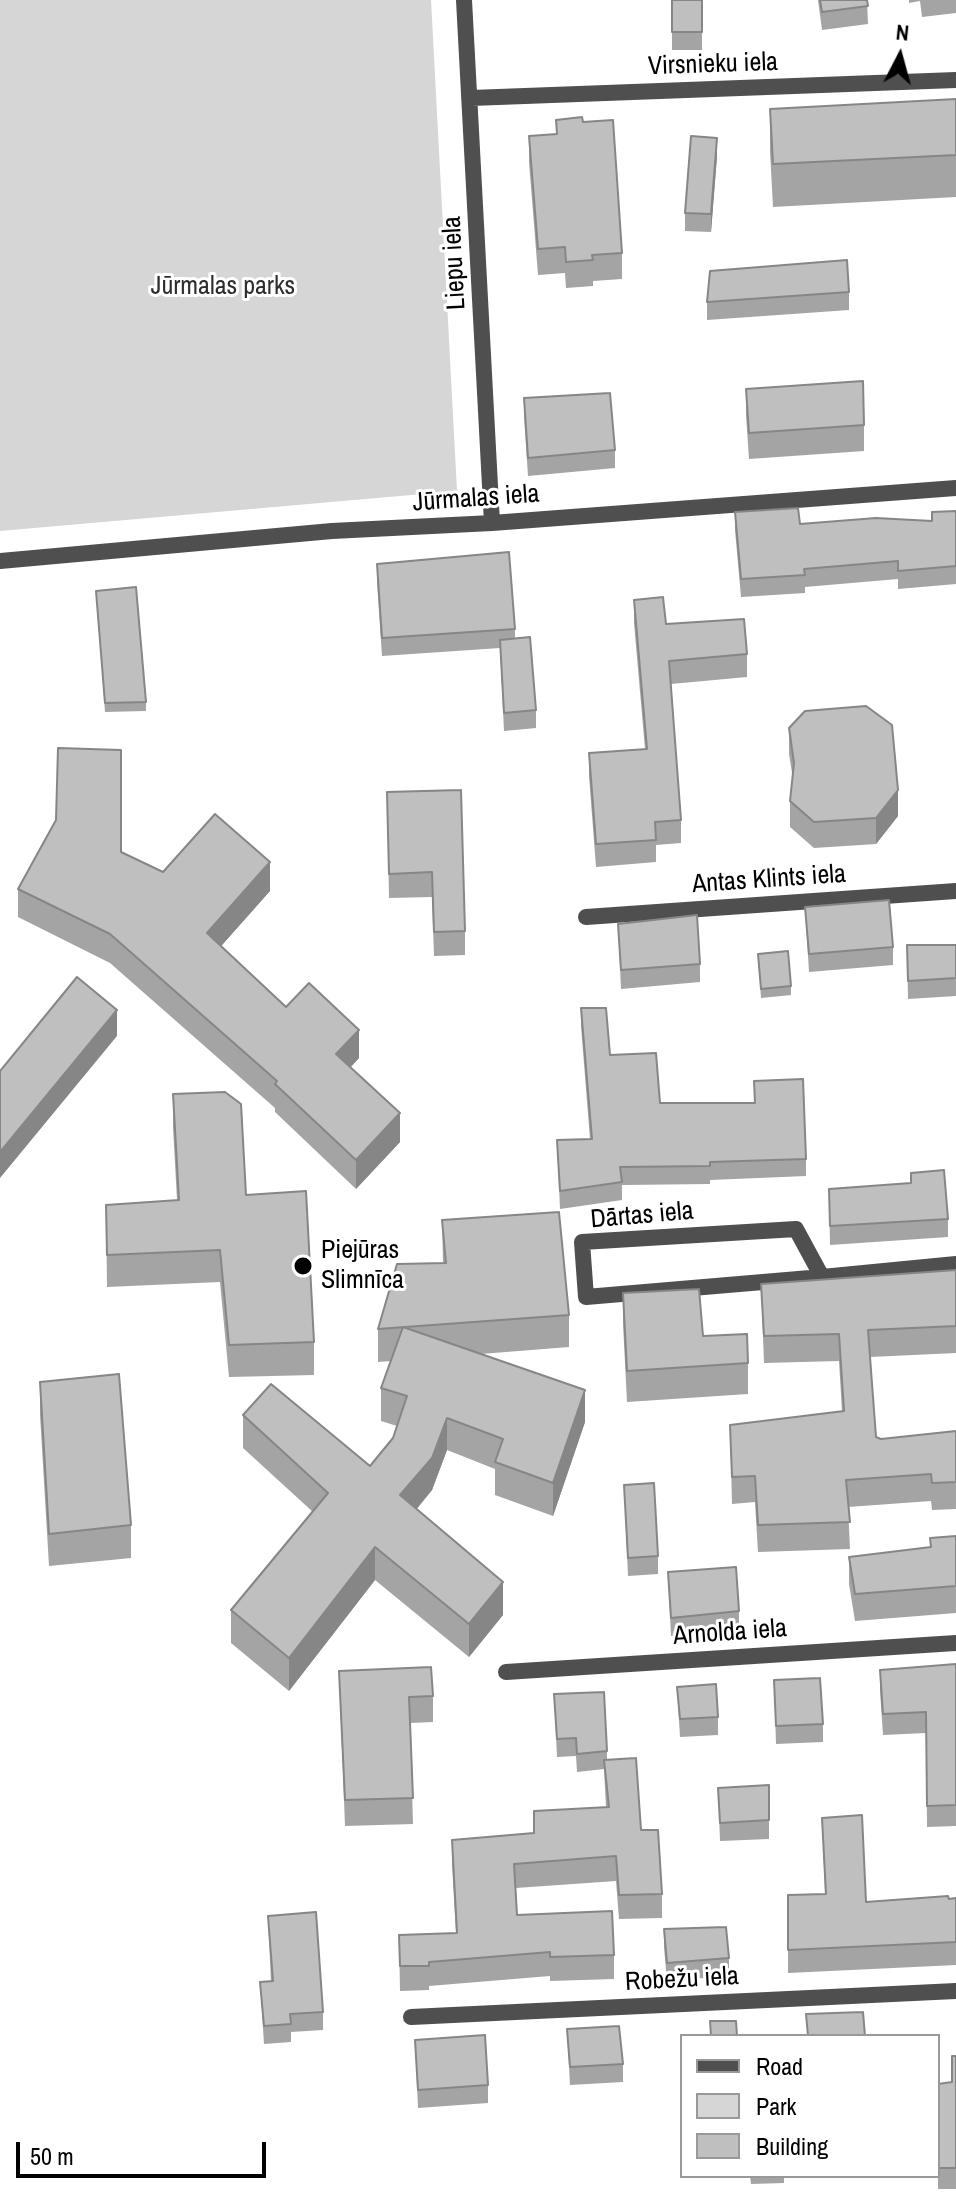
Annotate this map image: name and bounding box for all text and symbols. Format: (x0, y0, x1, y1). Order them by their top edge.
north arrow (860, 16, 940, 96)
text: N (894, 17, 911, 48)
street label: Virsnieku iela (647, 47, 779, 83)
street label: Liepu iela (437, 215, 473, 311)
park label: Jūrmalas parks (151, 271, 295, 303)
street label: Jūrmalas iela (412, 479, 540, 519)
street label: Antas Klints iela (691, 859, 847, 901)
street label: Dārtas iela (589, 1196, 695, 1236)
place label: Piejūras Slimnīca (321, 1235, 404, 1296)
marker: Piejūras Slimnīca (292, 1255, 314, 1277)
street label: Arnolda iela (672, 1613, 788, 1653)
street label: Robežu iela (624, 1961, 740, 1999)
legend (680, 2034, 940, 2178)
text: Road (756, 2050, 803, 2082)
text: Park (756, 2090, 796, 2122)
scale bar (20, 2126, 270, 2176)
text: Building (756, 2130, 828, 2162)
text: 50 m (30, 2140, 74, 2172)

